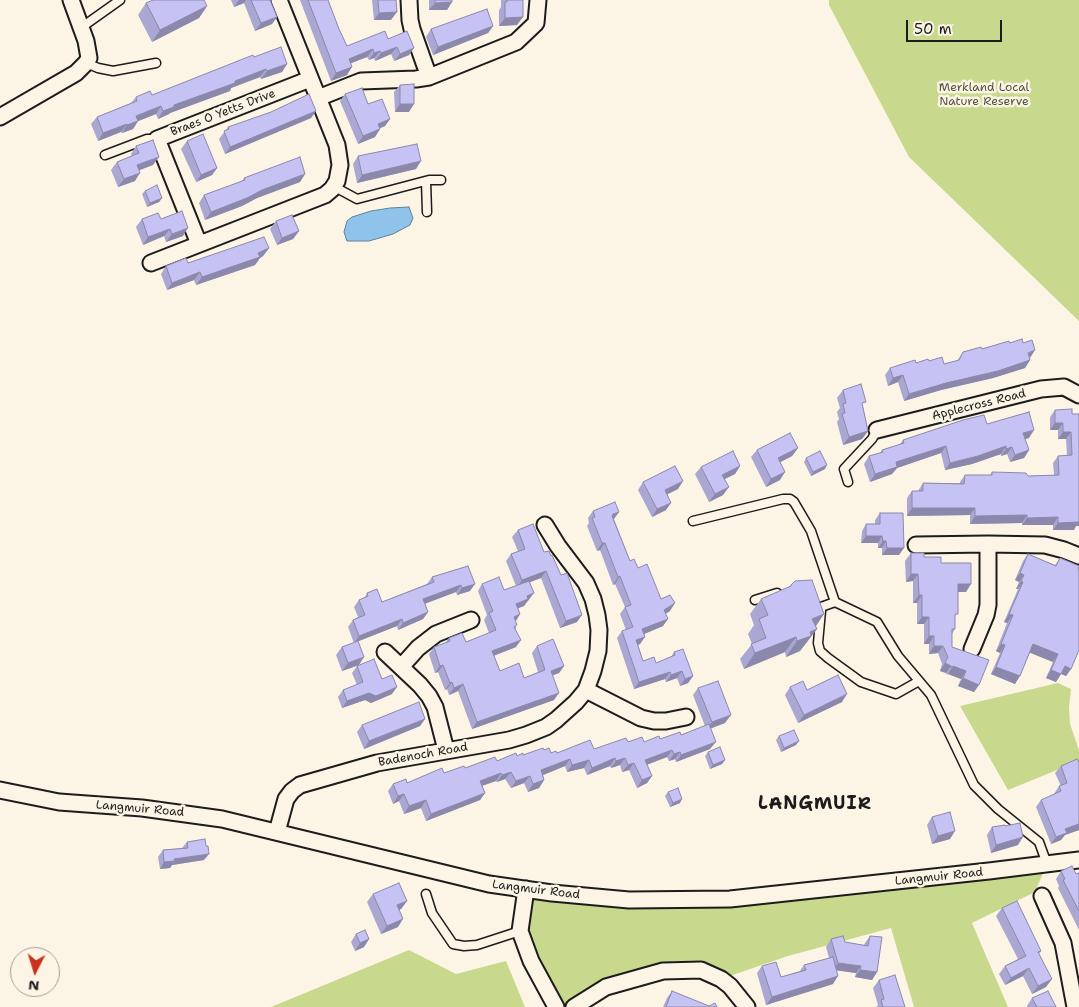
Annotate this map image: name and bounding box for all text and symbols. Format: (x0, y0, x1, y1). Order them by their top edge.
scale bar (909, 10, 1005, 42)
text: 50 m (914, 19, 952, 39)
park label: Merkland Local Nature Reserve (939, 81, 1029, 109)
street label: Braes O Yetts Drive (169, 86, 277, 140)
street label: Applecross Road (931, 386, 1027, 424)
street label: Badenoch Road (377, 740, 469, 770)
district label: LANGMUIR (757, 793, 873, 815)
street label: Langmuir Road (95, 798, 185, 820)
street label: Langmuir Road (894, 865, 984, 889)
street label: Langmuir Road (491, 877, 581, 903)
north arrow (10, 947, 60, 997)
text: N (27, 976, 40, 995)

